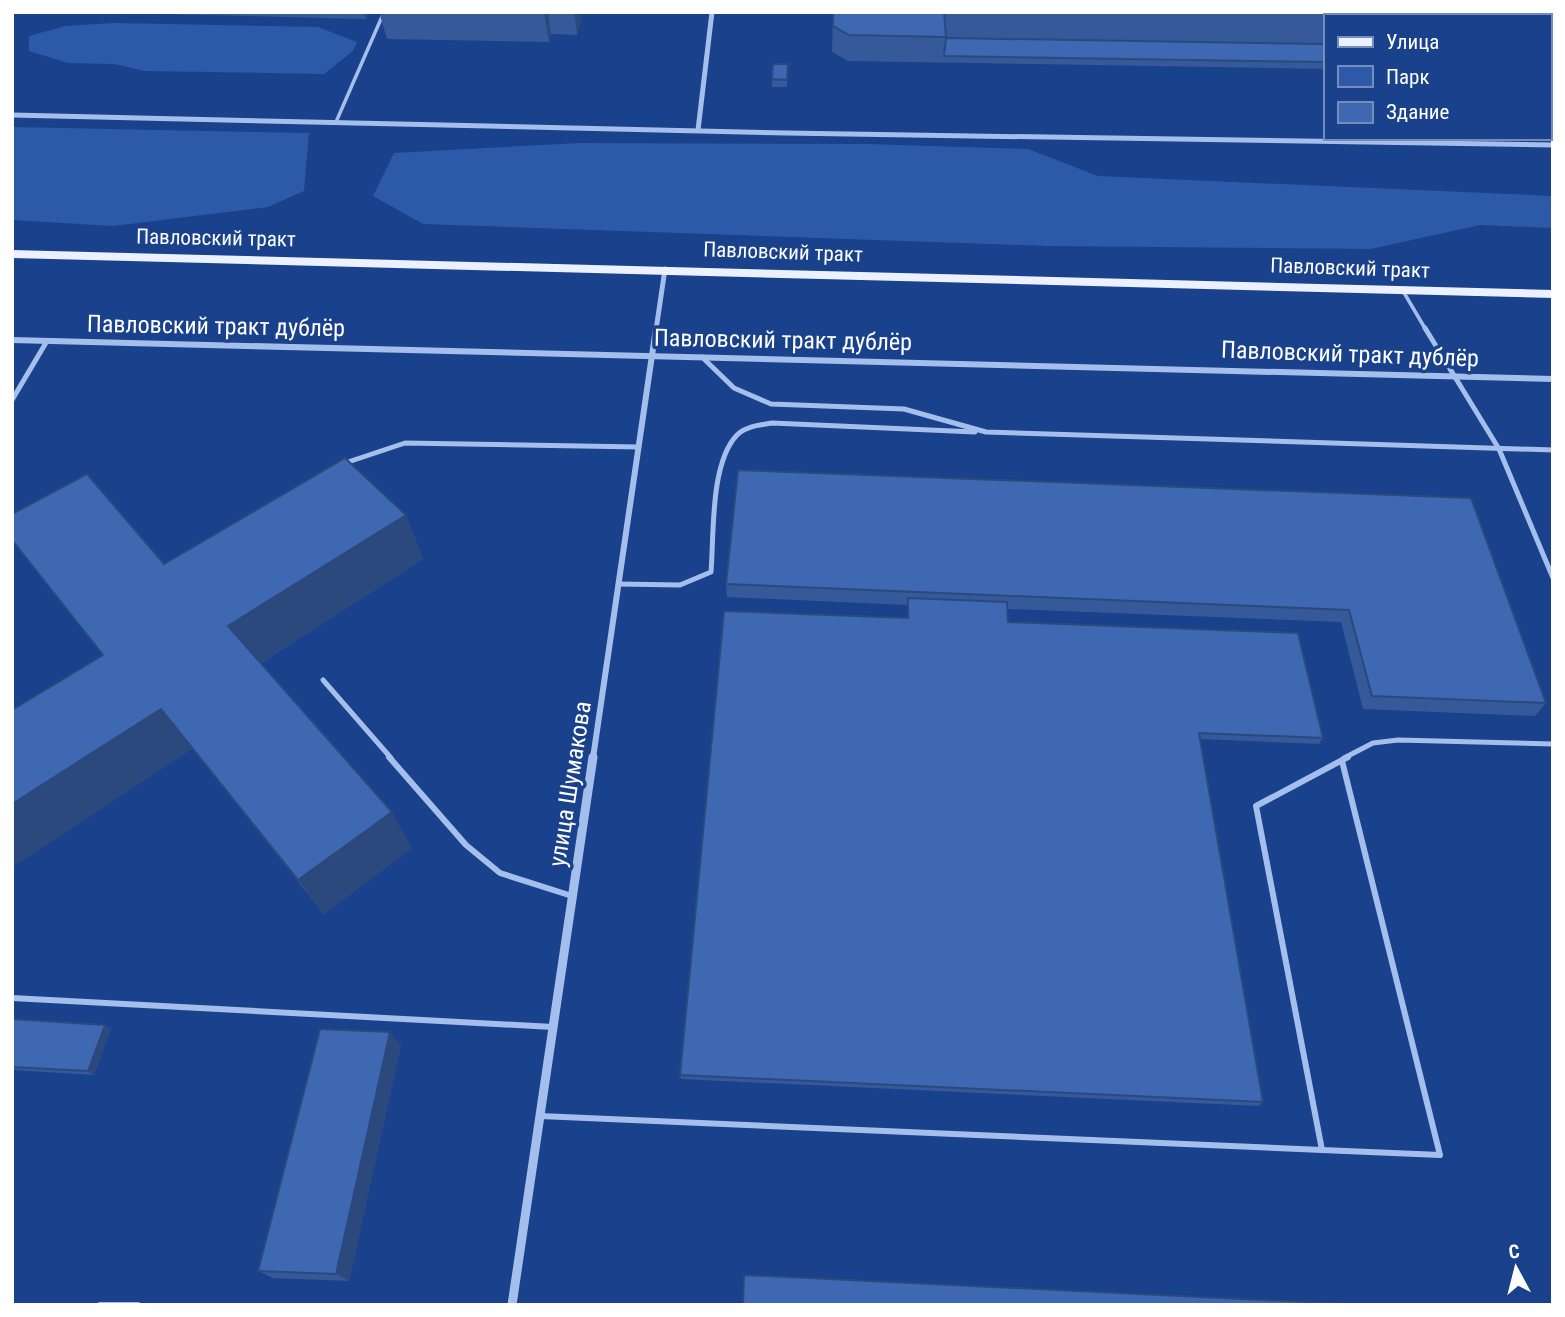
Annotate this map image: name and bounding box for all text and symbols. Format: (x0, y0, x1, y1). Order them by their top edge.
legend (1324, 14, 1551, 140)
text: Улица (1386, 30, 1439, 54)
text: Парк (1386, 65, 1430, 89)
text: Здание (1386, 100, 1450, 124)
street label: Павловский тракт (136, 225, 296, 251)
street label: Павловский тракт (703, 237, 863, 267)
street label: Павловский тракт (1270, 253, 1430, 283)
street label: Павловский тракт дублёр (87, 310, 345, 342)
street label: Павловский тракт дублёр (654, 324, 912, 356)
street label: Павловский тракт дублёр (1221, 336, 1479, 372)
street label: улица Шумакова (543, 699, 597, 869)
north arrow (1481, 1233, 1551, 1303)
text: С (1507, 1240, 1521, 1264)

